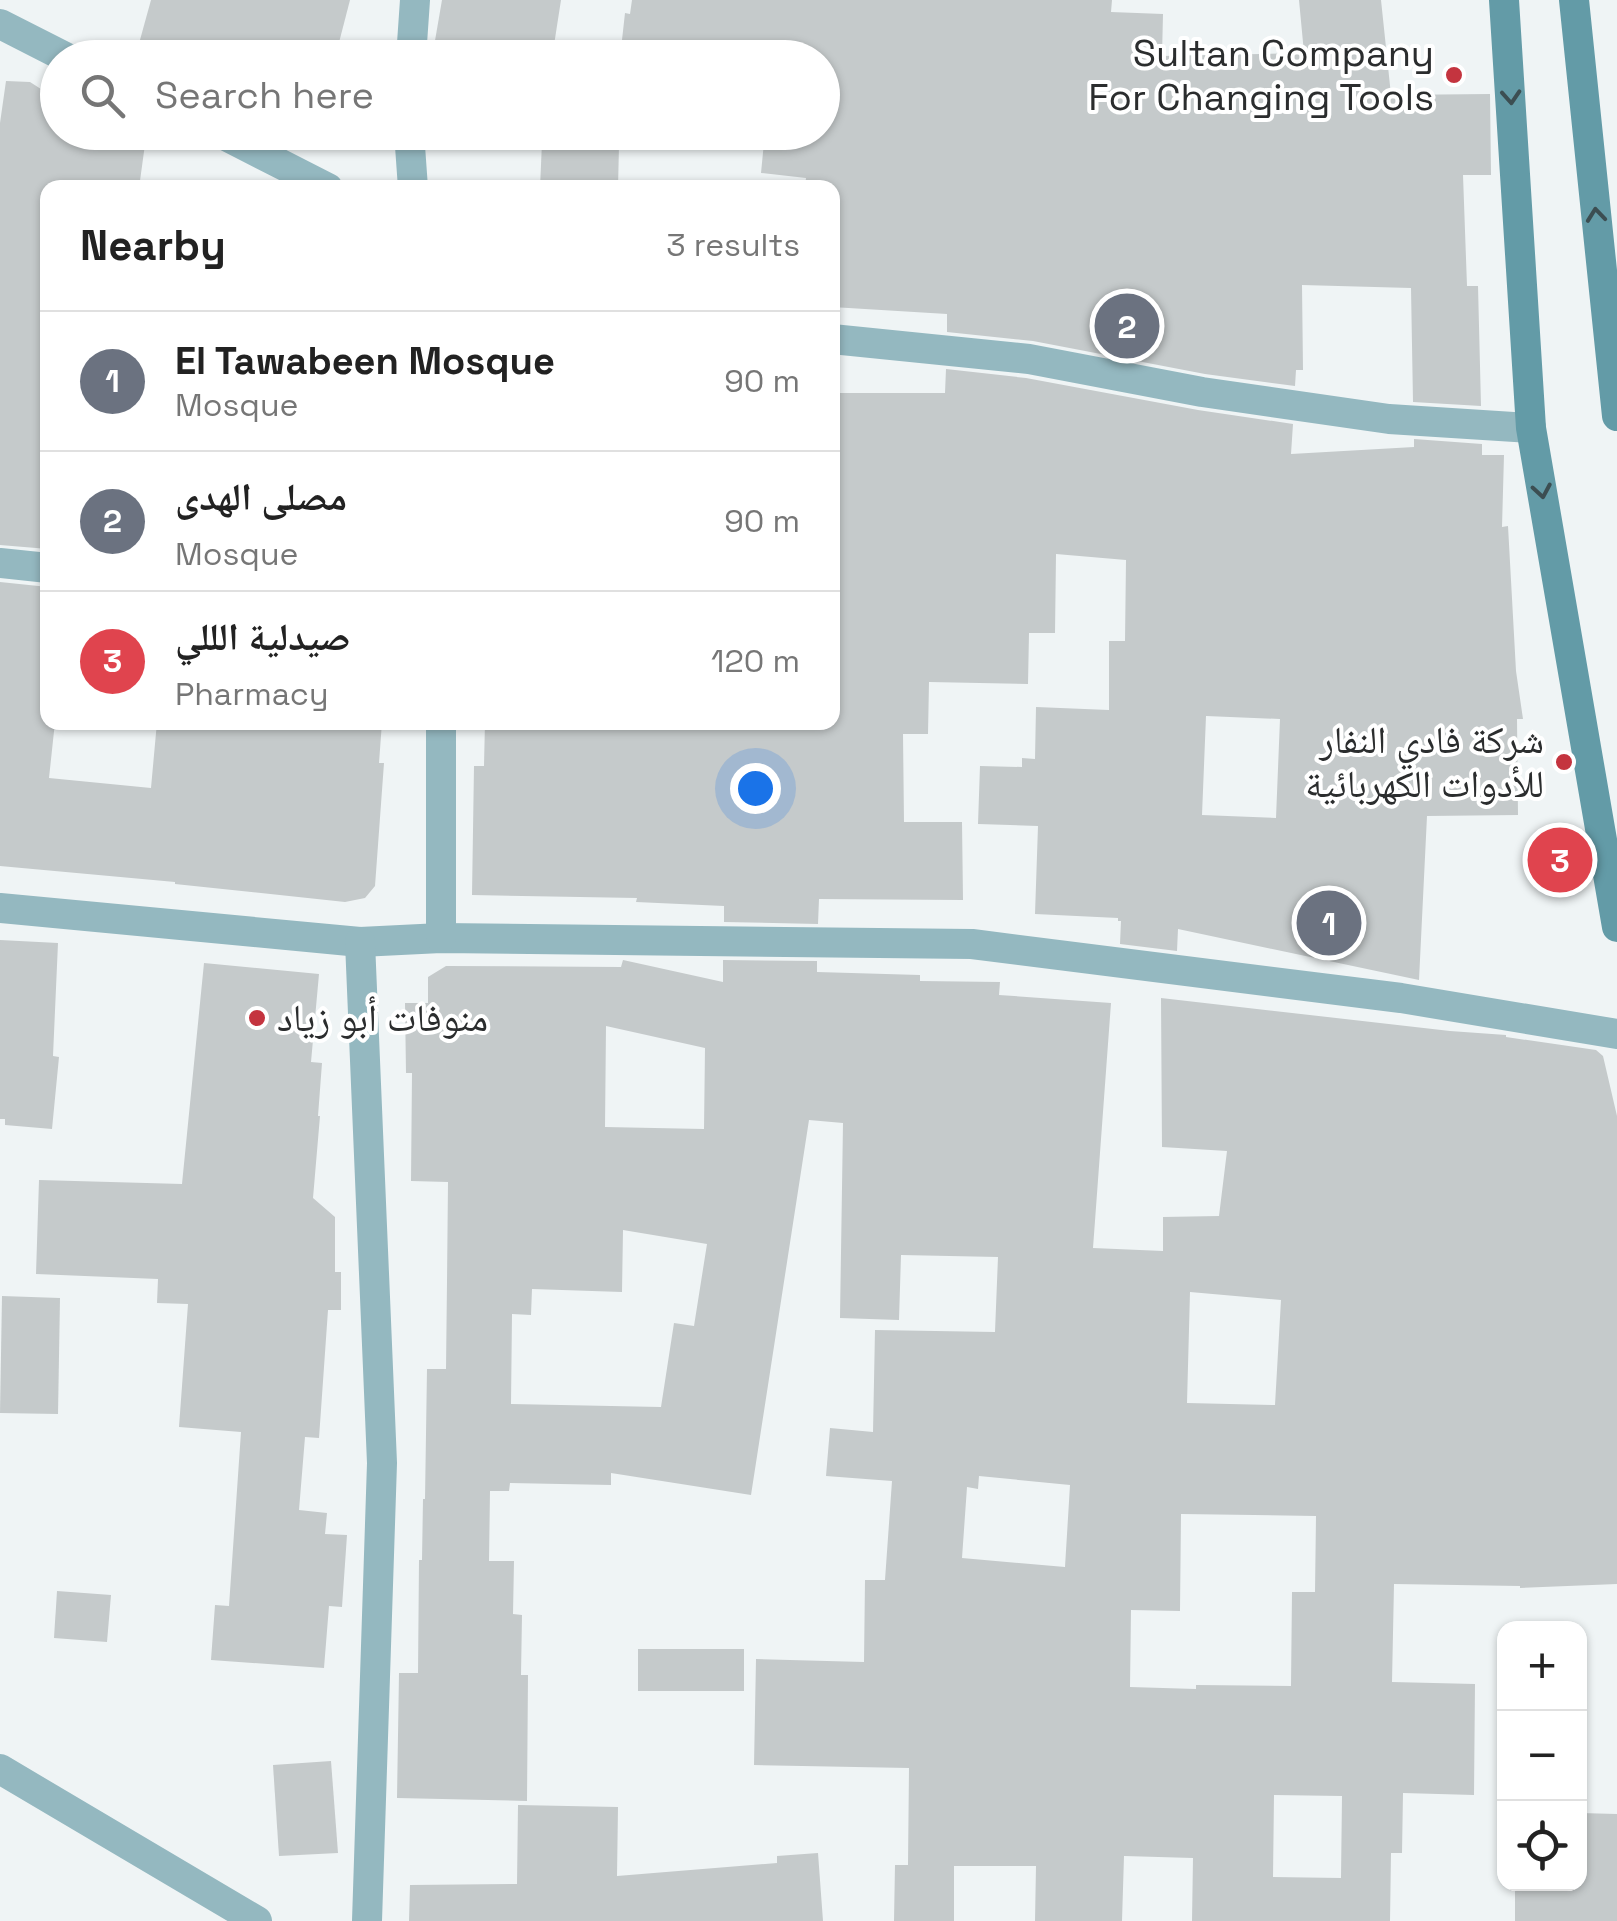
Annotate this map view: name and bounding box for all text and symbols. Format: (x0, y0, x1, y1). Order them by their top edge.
place label: Sultan Company For Changing Tools (1088, 29, 1434, 121)
search box (40, 40, 840, 150)
marker: Sultan Company For Changing Tools (1443, 64, 1465, 86)
icon: search (75, 68, 130, 123)
text: Search here (155, 71, 374, 119)
one-way arrow (1500, 90, 1521, 106)
one-way arrow (1586, 206, 1608, 222)
text: Nearby (80, 219, 226, 272)
text: 3 results (666, 225, 800, 265)
pin: 2 (1094, 288, 1160, 364)
text: El Tawabeen Mosque (175, 337, 555, 385)
text: 1 (105, 361, 120, 401)
text: 90 m (724, 361, 800, 401)
text: Mosque (175, 385, 298, 425)
text: مصلى الهدى (175, 473, 347, 521)
one-way arrow (1531, 482, 1552, 499)
text: 2 (103, 501, 122, 541)
text: 90 m (724, 501, 800, 541)
text: Mosque (175, 534, 298, 574)
text: صيدلية الللي (175, 613, 351, 661)
text: 3 (103, 641, 122, 681)
text: 120 m (711, 641, 800, 681)
text: Pharmacy (175, 674, 329, 714)
place label: شركة فادي النفار للأدوات الكهربائية (1305, 716, 1544, 808)
marker: شركة فادي النفار للأدوات الكهربائية (1553, 751, 1575, 773)
your location (730, 763, 781, 814)
pin: 3 (1528, 822, 1592, 898)
pin: 1 (1296, 886, 1362, 960)
place label: منوفات أبو زياد (277, 994, 488, 1042)
marker: منوفات أبو زياد (246, 1007, 268, 1029)
map controls (1497, 1621, 1587, 1891)
button: + (1497, 1621, 1587, 1711)
button: − (1497, 1711, 1587, 1801)
button: locate (1497, 1801, 1587, 1891)

